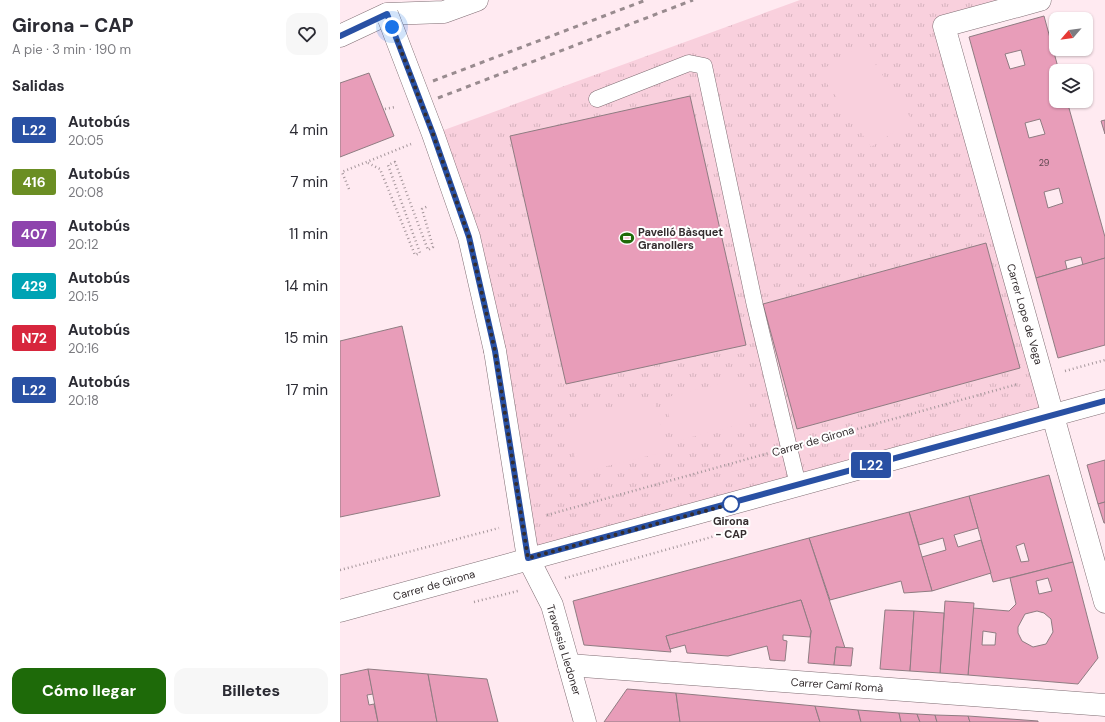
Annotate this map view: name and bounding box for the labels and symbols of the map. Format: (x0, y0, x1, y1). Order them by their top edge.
north arrow (1049, 12, 1093, 56)
your location (382, 17, 402, 37)
house number: 29 (1039, 157, 1050, 169)
place label: Pavelló Bàsquet Granollers (638, 225, 723, 252)
sports icon: Pavelló Bàsquet Granollers (619, 230, 635, 246)
street label: Carrer Lope de Vega (1004, 262, 1046, 366)
street label: Carrer de Girona (770, 423, 856, 459)
line badge: L22 (848, 452, 894, 478)
marker: Girona - CAP (722, 495, 740, 513)
place label: Girona - CAP (713, 514, 749, 541)
street label: Carrer de Girona (391, 567, 477, 603)
street label: Travessia Lledoner (544, 603, 584, 697)
street label: Carrer Camí Romà (790, 675, 884, 695)

